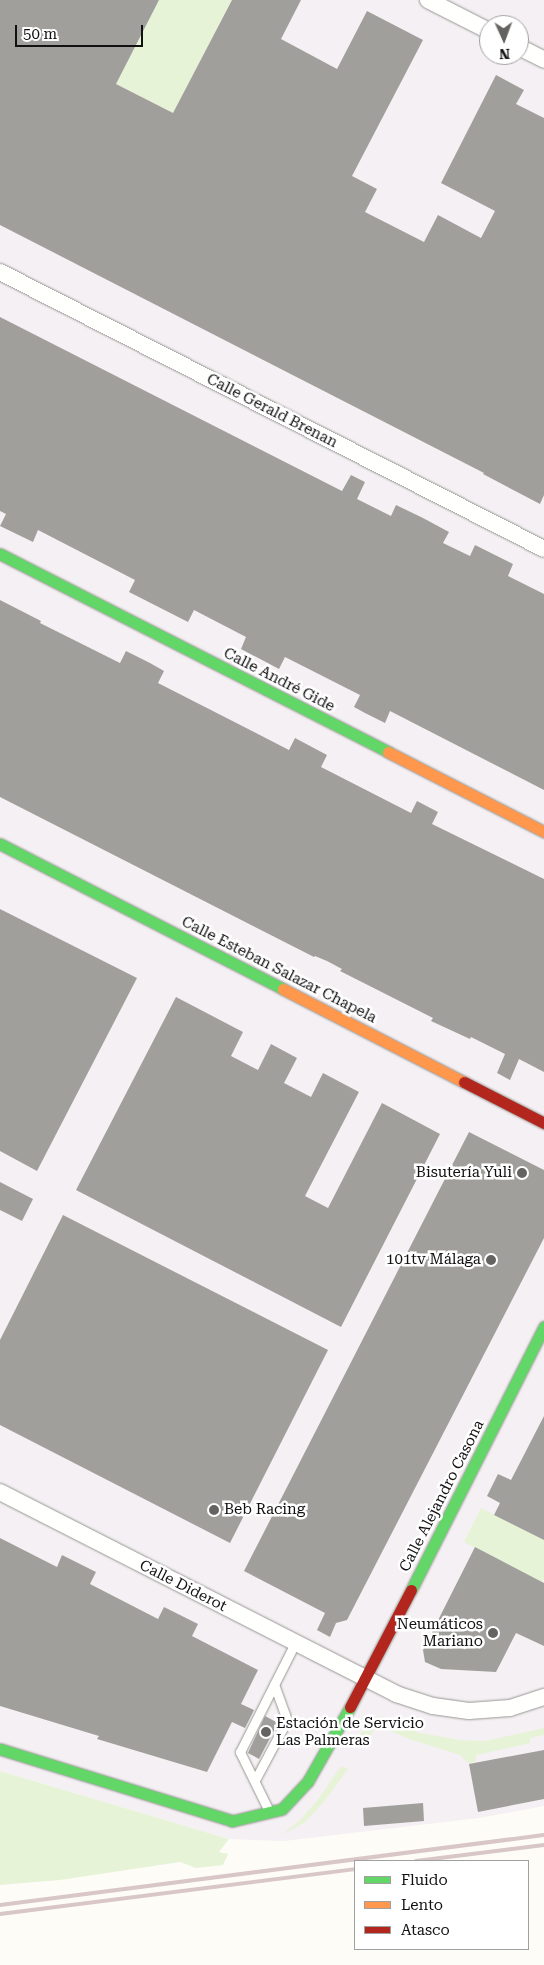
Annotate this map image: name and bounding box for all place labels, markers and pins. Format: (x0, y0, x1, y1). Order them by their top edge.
place label: Bisutería Yuli (416, 1164, 512, 1182)
marker: Bisutería Yuli (516, 1167, 528, 1179)
place label: 101tv Málaga (386, 1251, 481, 1269)
marker: 101tv Málaga (485, 1254, 497, 1266)
place label: Beb Racing (224, 1501, 305, 1519)
marker: Beb Racing (208, 1504, 220, 1516)
place label: Neumáticos Mariano (397, 1615, 483, 1650)
marker: Neumáticos Mariano (487, 1627, 499, 1639)
place label: Estación de Servicio Las Palmeras (276, 1714, 424, 1749)
marker: Estación de Servicio Las Palmeras (260, 1726, 272, 1738)

